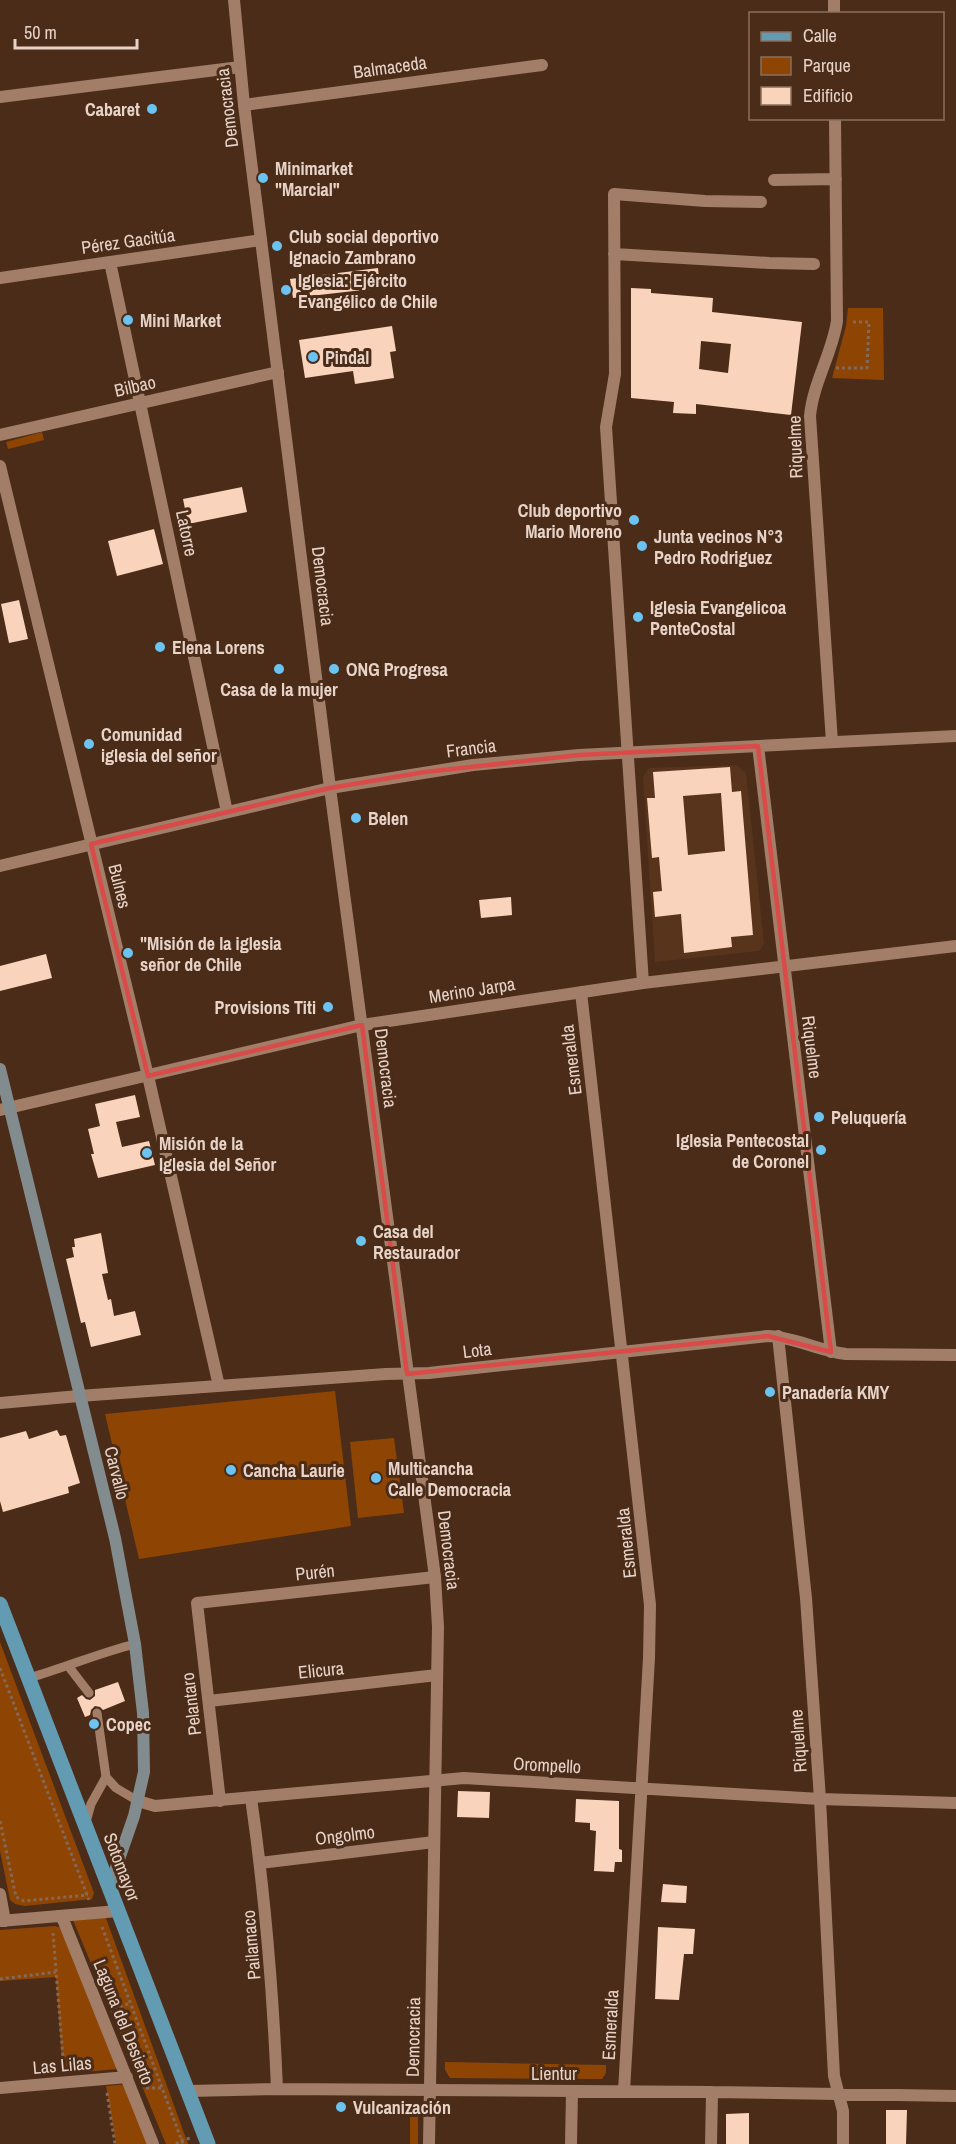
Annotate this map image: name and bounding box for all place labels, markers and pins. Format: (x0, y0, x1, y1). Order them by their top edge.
place label: Cabaret (85, 97, 140, 122)
marker: Cabaret (145, 102, 159, 116)
place label: Minimarket "Marcial" (275, 156, 353, 202)
marker: Minimarket "Marcial" (256, 171, 270, 185)
place label: Club social deportivo Ignacio Zambrano (289, 224, 439, 270)
marker: Club social deportivo Ignacio Zambrano (270, 239, 284, 253)
place label: Iglesia: Ejército Evangélico de Chile (298, 268, 437, 314)
marker: Iglesia: Ejército Evangélico de Chile (279, 283, 293, 297)
place label: Mini Market (140, 308, 221, 333)
marker: Mini Market (121, 313, 135, 327)
place label: Pindal (325, 345, 369, 370)
marker: Pindal (306, 350, 320, 364)
place label: Club deportivo Mario Moreno (518, 498, 622, 544)
marker: Club deportivo Mario Moreno (627, 513, 641, 527)
place label: Junta vecinos N°3 Pedro Rodriguez (654, 524, 783, 570)
marker: Junta vecinos N°3 Pedro Rodriguez (635, 539, 649, 553)
place label: Iglesia Evangelicoa PenteCostal (650, 595, 787, 641)
marker: Iglesia Evangelicoa PenteCostal (631, 610, 645, 624)
place label: Elena Lorens (172, 635, 265, 660)
marker: Elena Lorens (153, 640, 167, 654)
place label: ONG Progresa (346, 657, 449, 682)
marker: Casa de la mujer (272, 662, 286, 676)
marker: ONG Progresa (327, 662, 341, 676)
place label: Casa de la mujer (220, 677, 338, 702)
place label: Comunidad iglesia del señor (101, 722, 217, 768)
marker: Comunidad iglesia del señor (82, 737, 96, 751)
place label: Belen (368, 806, 408, 831)
marker: Belen (349, 811, 363, 825)
place label: "Misión de la iglesia señor de Chile (140, 931, 282, 977)
marker: "Misión de la iglesia señor de Chile (121, 946, 135, 960)
place label: Provisions Titi (215, 995, 316, 1020)
marker: Provisions Titi (321, 1000, 335, 1014)
place label: Peluquería (831, 1105, 907, 1130)
marker: Peluquería (812, 1110, 826, 1124)
place label: Iglesia Pentecostal de Coronel (676, 1128, 809, 1174)
place label: Misión de la Iglesia del Señor (159, 1131, 277, 1177)
marker: Iglesia Pentecostal de Coronel (814, 1143, 828, 1157)
marker: Misión de la Iglesia del Señor (140, 1146, 154, 1160)
place label: Casa del Restaurador (373, 1219, 460, 1265)
marker: Casa del Restaurador (354, 1234, 368, 1248)
place label: Panadería KMY (782, 1380, 890, 1405)
marker: Panadería KMY (763, 1385, 777, 1399)
place label: Multicancha Calle Democracia (388, 1456, 512, 1502)
place label: Cancha Laurie (243, 1458, 345, 1483)
marker: Cancha Laurie (224, 1463, 238, 1477)
marker: Multicancha Calle Democracia (369, 1471, 383, 1485)
place label: Copec (106, 1712, 151, 1737)
marker: Copec (87, 1717, 101, 1731)
place label: Vulcanización (353, 2095, 451, 2120)
marker: Vulcanización (334, 2100, 348, 2114)

